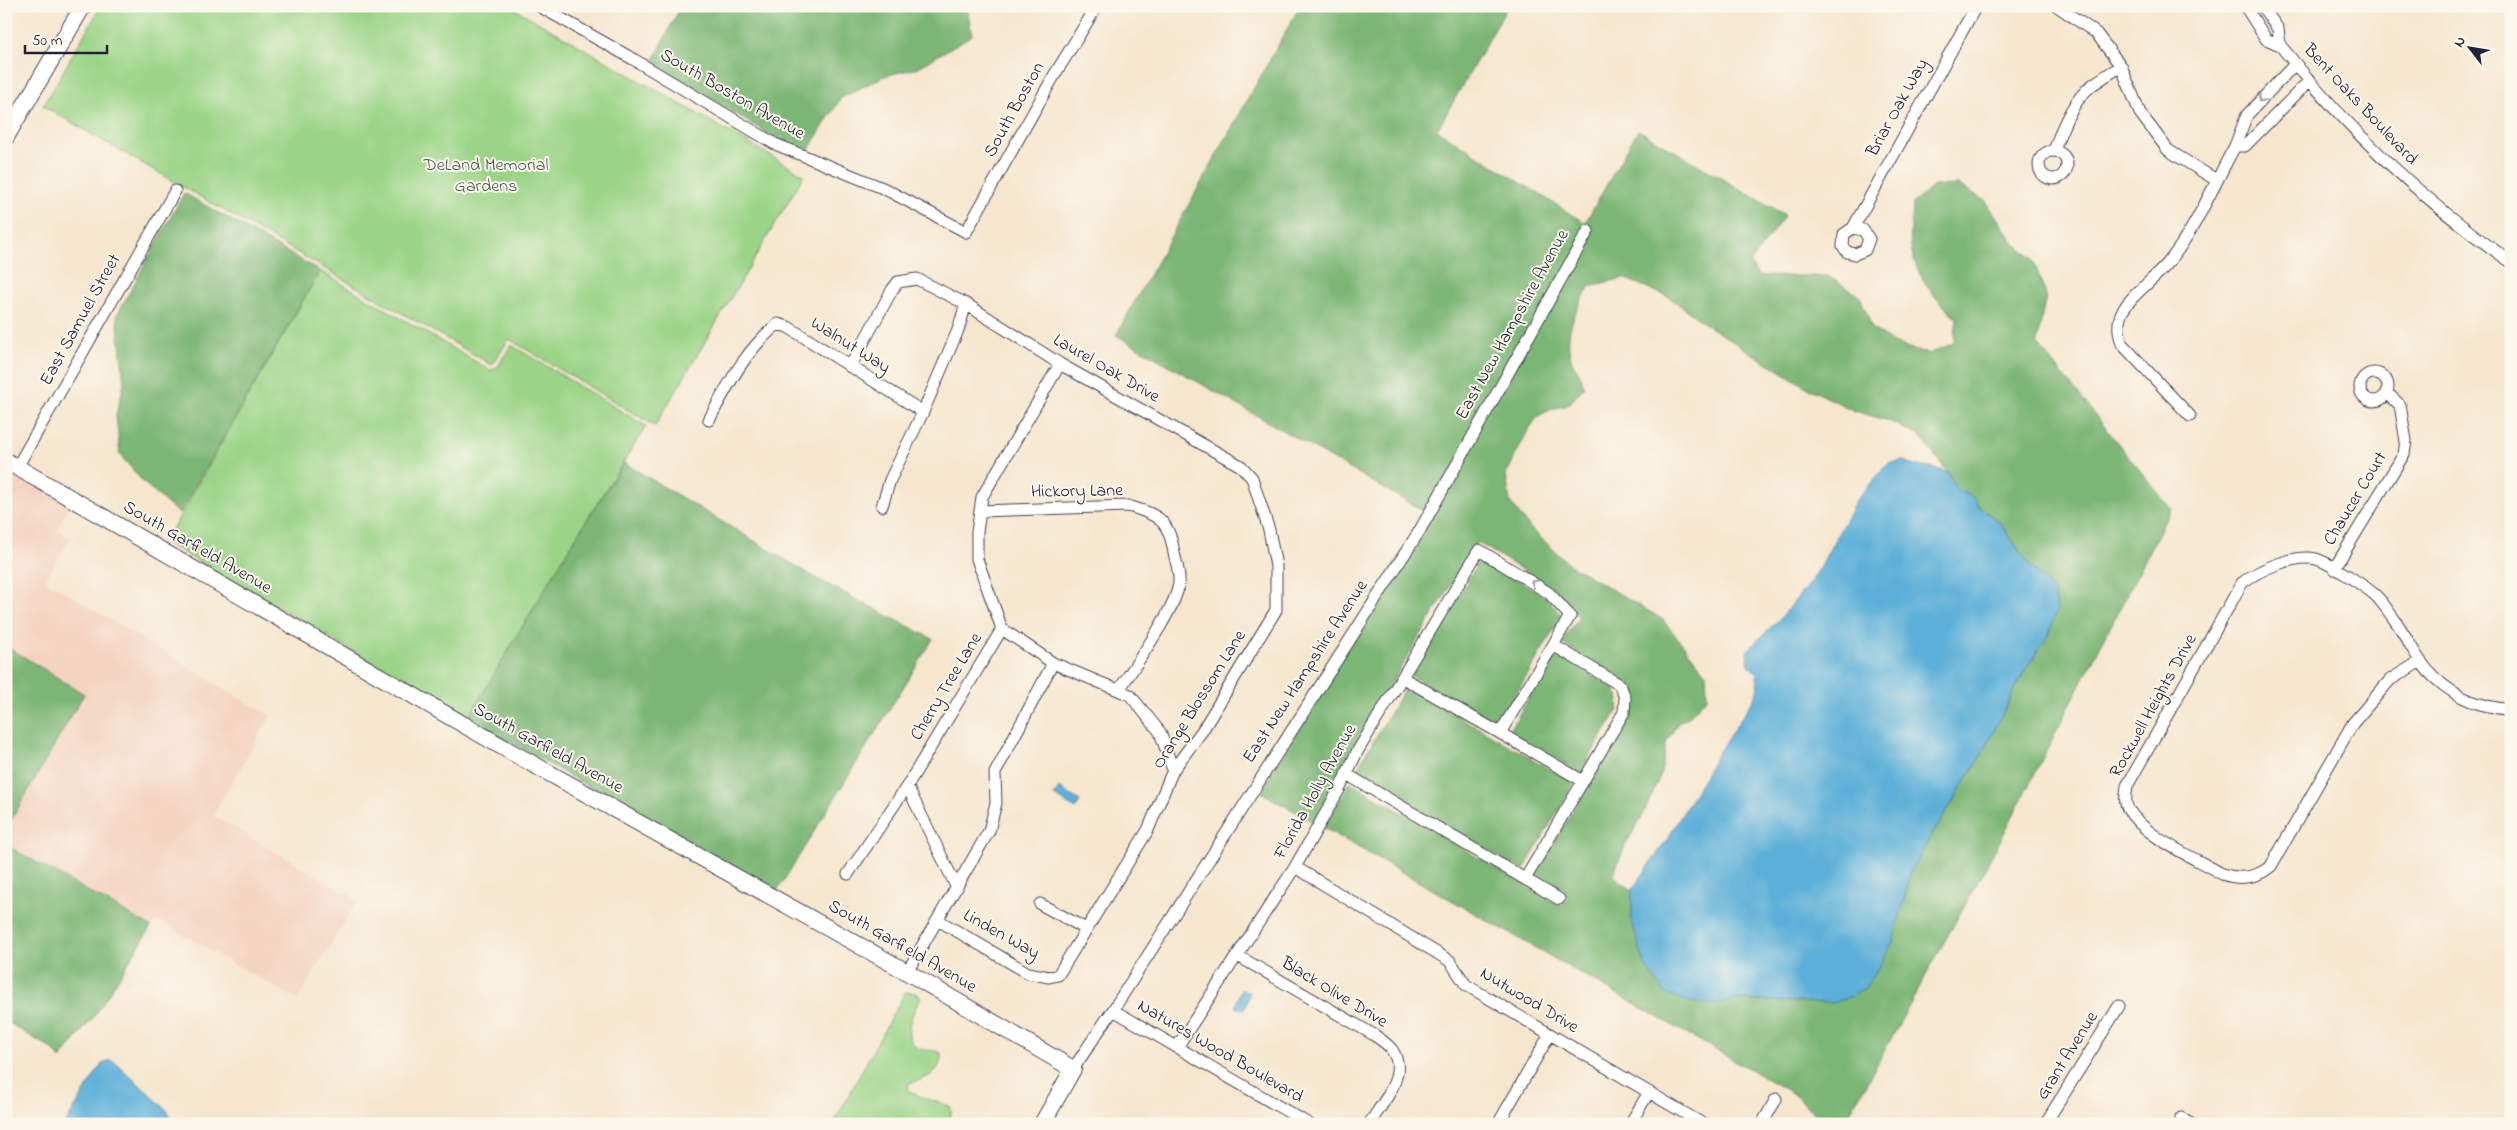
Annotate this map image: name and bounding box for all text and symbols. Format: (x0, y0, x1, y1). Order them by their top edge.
scale bar (25, 22, 108, 54)
north arrow (2444, 22, 2494, 72)
text: 50 m (32, 30, 63, 52)
text: N (2449, 33, 2472, 52)
street label: Bent Oaks Boulevard (2296, 38, 2423, 172)
street label: South Boston Avenue (655, 43, 810, 148)
street label: Briar Oak Way (1860, 54, 1936, 163)
street label: South Boston (978, 58, 1052, 162)
one-way arrow (2258, 94, 2267, 103)
park label: DeLand Memorial Gardens (422, 153, 549, 200)
street label: East New Hampshire Avenue (1450, 224, 1577, 425)
street label: East Samuel Street (34, 250, 128, 390)
street label: Walnut Way (805, 311, 895, 381)
street label: Laurel Oak Drive (1048, 328, 1165, 411)
street label: Chaucer Court (2318, 447, 2394, 551)
street label: Hickory Lane (1031, 478, 1124, 506)
street label: South Garfield Avenue (118, 495, 277, 602)
street label: East New Hampshire Avenue (1237, 575, 1376, 769)
one-way arrow (1531, 580, 1540, 590)
street label: Orange Blossom Lane (1147, 625, 1255, 775)
street label: Cherry Tree Lane (904, 627, 990, 746)
street label: Rockwell Heights Drive (2104, 629, 2206, 783)
street label: South Garfield Avenue (468, 697, 629, 802)
street label: Florida Holly Avenue (1268, 719, 1364, 865)
street label: South Garfield Avenue (823, 894, 982, 1001)
street label: Linden Way (958, 903, 1044, 967)
street label: Black Olive Drive (1275, 950, 1393, 1035)
street label: Nutwood Drive (1475, 961, 1584, 1041)
street label: Natures Wood Boulevard (1132, 994, 1308, 1110)
street label: Grant Avenue (2031, 1006, 2106, 1105)

